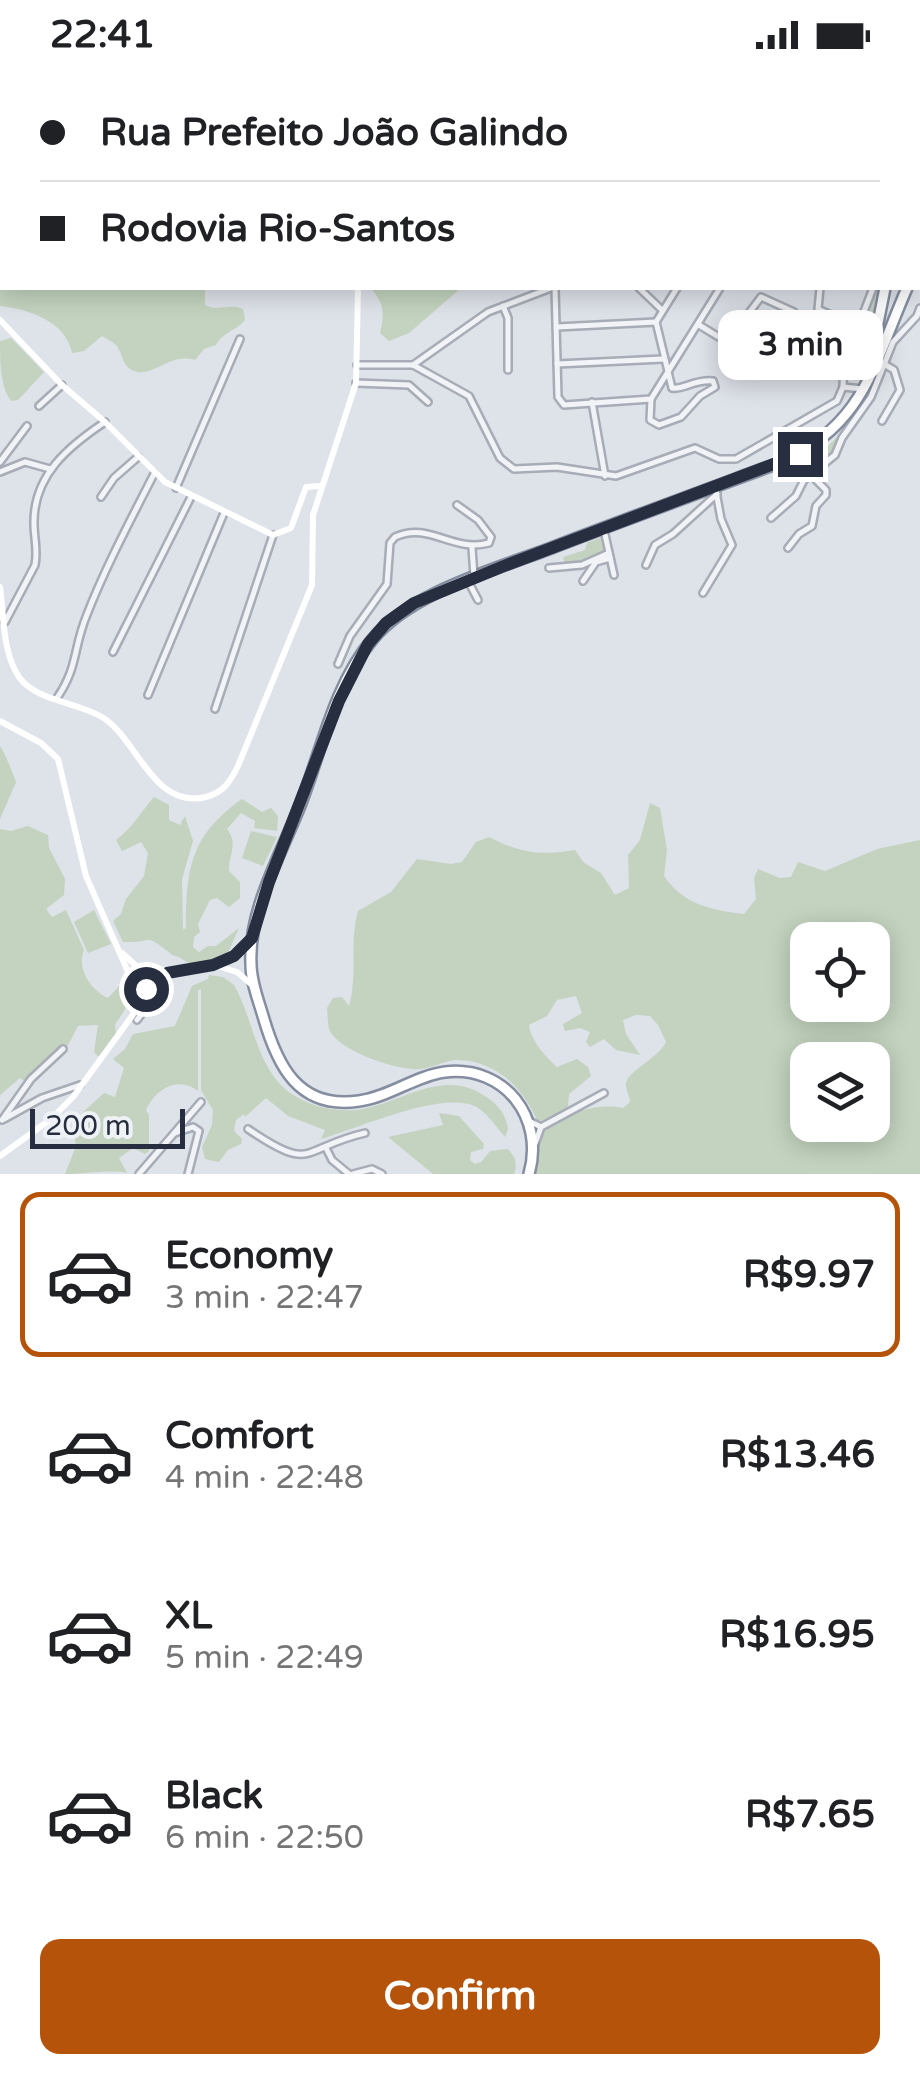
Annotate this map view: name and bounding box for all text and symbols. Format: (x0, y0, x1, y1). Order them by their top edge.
text: 22:41 (50, 12, 155, 58)
text: Rua Prefeito João Galindo (100, 110, 568, 156)
text: Rodovia Rio-Santos (100, 206, 455, 252)
callout: 3 min (718, 309, 882, 379)
text: 3 min (758, 326, 843, 364)
route end (778, 432, 823, 477)
map controls (790, 922, 890, 1142)
button: locate (790, 922, 890, 1022)
route start (124, 967, 169, 1012)
button: layers (790, 1042, 890, 1142)
scale bar (30, 1104, 185, 1148)
text: 200 m (45, 1109, 131, 1143)
icon: car (45, 1230, 135, 1320)
text: Economy (165, 1233, 333, 1279)
text: R$9.97 (743, 1252, 875, 1298)
text: 3 min · 22:47 (165, 1279, 364, 1317)
icon: car (45, 1410, 135, 1500)
text: Comfort (165, 1413, 314, 1459)
text: R$13.46 (720, 1432, 875, 1478)
text: 4 min · 22:48 (165, 1459, 364, 1497)
icon: car (45, 1590, 135, 1680)
text: XL (165, 1593, 212, 1639)
text: R$16.95 (719, 1612, 875, 1658)
text: 5 min · 22:49 (165, 1639, 364, 1677)
icon: car (45, 1770, 135, 1860)
text: Black (165, 1773, 263, 1819)
text: R$7.65 (745, 1792, 875, 1838)
text: 6 min · 22:50 (165, 1819, 364, 1857)
button: Confirm (40, 1939, 880, 2054)

